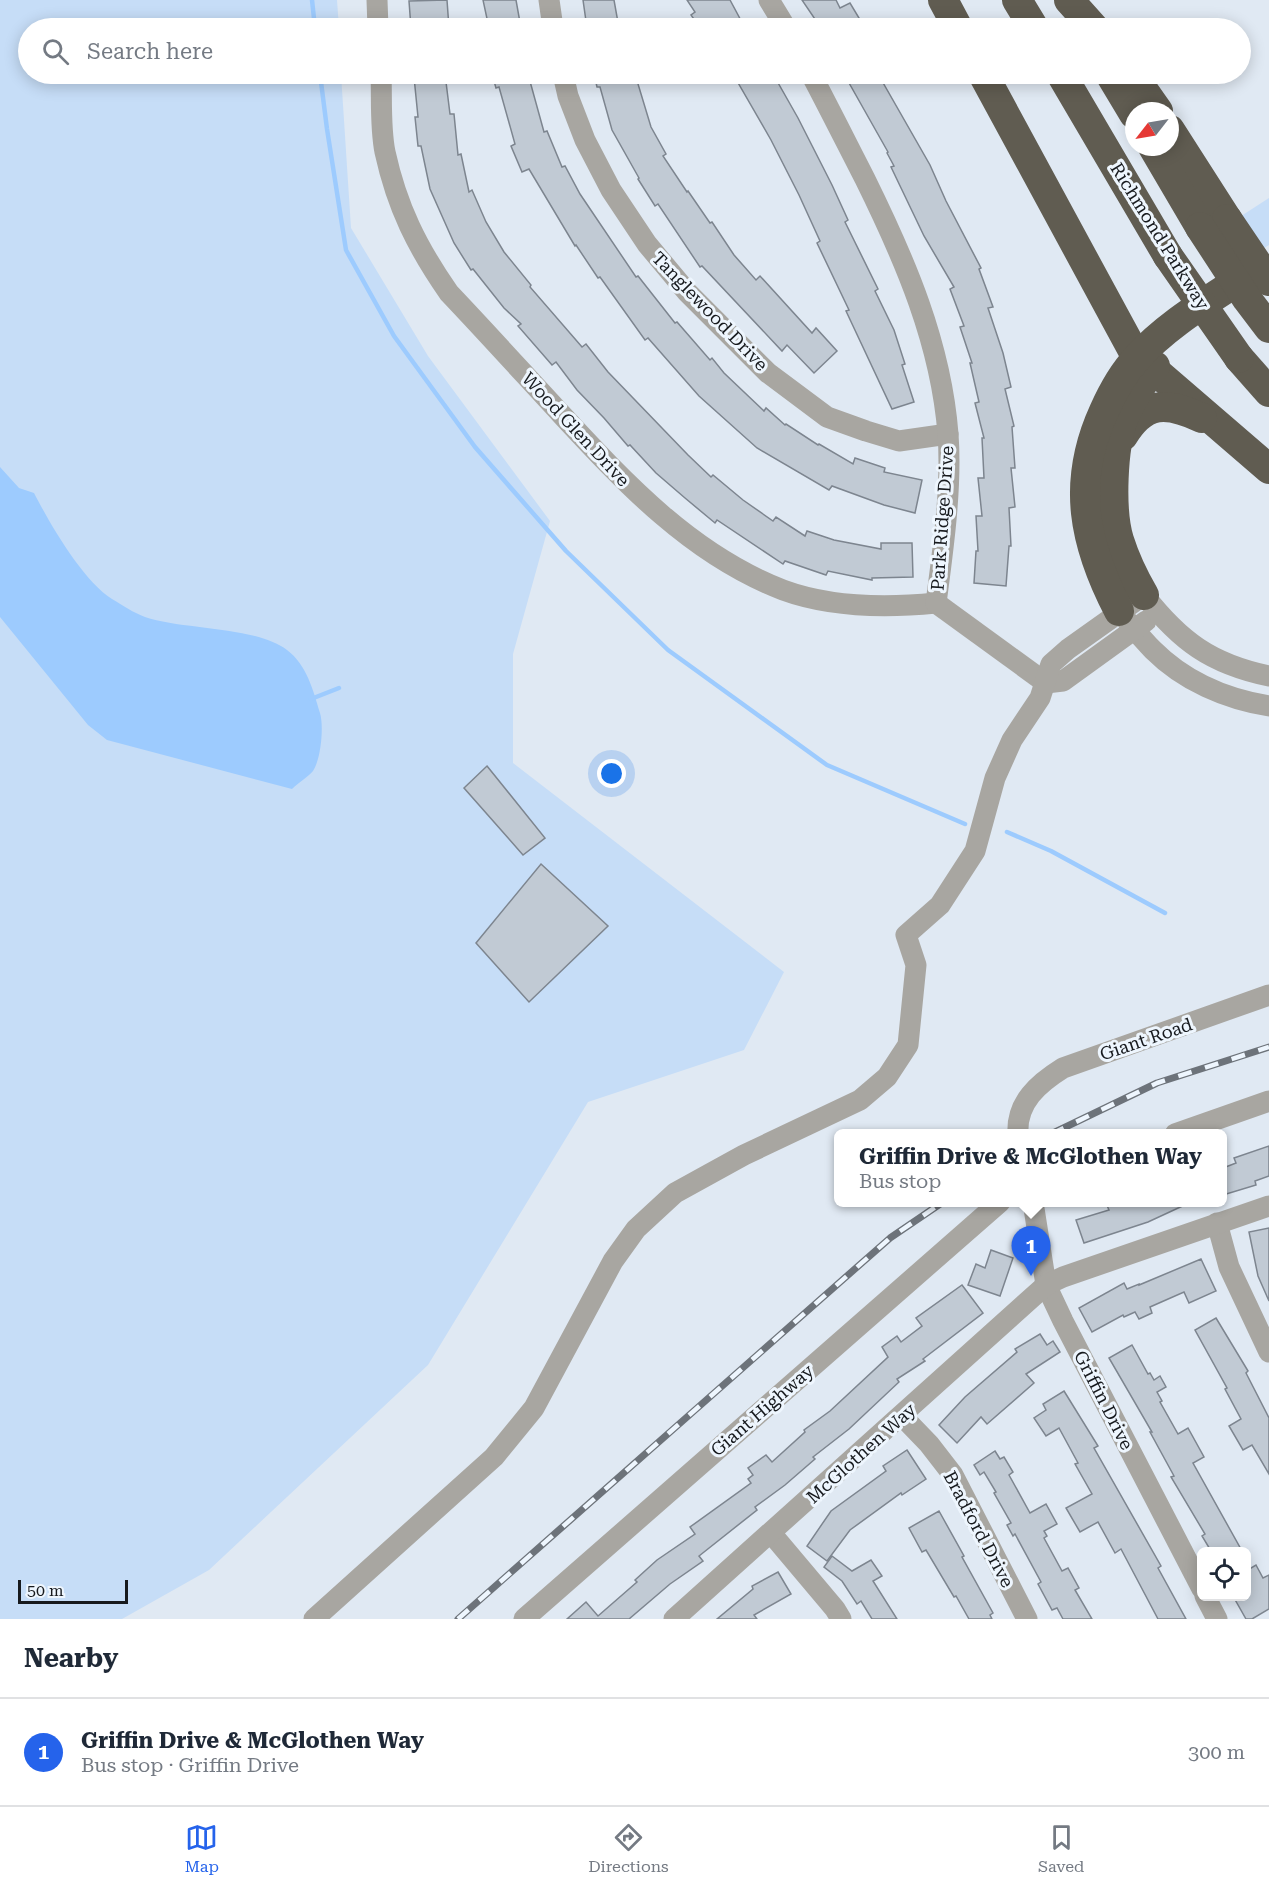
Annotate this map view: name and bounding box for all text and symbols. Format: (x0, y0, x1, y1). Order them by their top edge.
search box (18, 18, 1251, 84)
icon: search (39, 35, 72, 68)
text: Search here (87, 39, 213, 64)
north arrow (1125, 102, 1179, 156)
street label: Richmond Parkway (1106, 159, 1214, 314)
street label: Tanglewood Drive (648, 247, 772, 375)
street label: Wood Glen Drive (518, 368, 634, 490)
street label: Park Ridge Drive (926, 445, 958, 591)
your location (597, 759, 626, 788)
street label: Giant Road (1097, 1013, 1195, 1065)
popup (834, 1129, 1227, 1207)
text: Griffin Drive & McGlothen Way (859, 1144, 1202, 1169)
text: Bus stop (859, 1169, 941, 1193)
pin: 1 (1012, 1226, 1050, 1276)
street label: Griffin Drive (1070, 1347, 1138, 1453)
street label: Giant Highway (706, 1359, 818, 1460)
street label: McGlothen Way (802, 1398, 920, 1508)
street label: Bradford Drive (940, 1467, 1019, 1591)
map controls (1197, 1547, 1251, 1601)
button: locate (1197, 1547, 1251, 1601)
scale bar (18, 1577, 128, 1604)
text: 50 m (27, 1581, 64, 1600)
text: Nearby (24, 1643, 118, 1673)
text: Griffin Drive & McGlothen Way (81, 1728, 424, 1753)
text: 1 (38, 1740, 49, 1764)
text: 300 m (1188, 1740, 1245, 1764)
text: Bus stop · Griffin Drive (81, 1753, 299, 1777)
tab: Map (185, 1821, 219, 1876)
tab: Directions (588, 1821, 669, 1876)
tab: Saved (1038, 1821, 1084, 1876)

